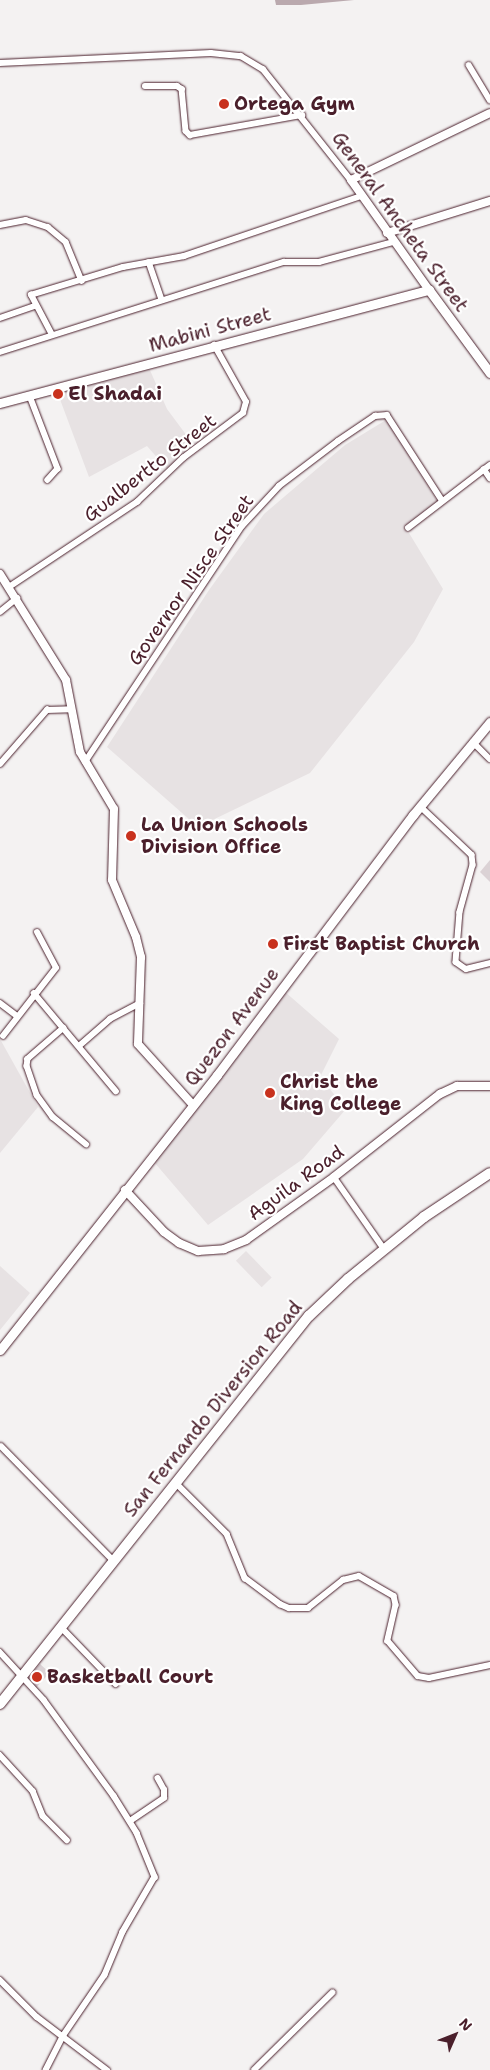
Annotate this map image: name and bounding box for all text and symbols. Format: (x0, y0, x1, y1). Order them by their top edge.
place label: Ortega Gym (234, 93, 355, 115)
marker: Ortega Gym (218, 98, 230, 110)
street label: General Ancheta Street (327, 127, 473, 317)
street label: Mabini Street (147, 303, 273, 357)
place label: El Shadai (68, 383, 162, 405)
marker: El Shadai (52, 388, 64, 400)
street label: Gualbertto Street (79, 409, 221, 527)
street label: Governor Nisce Street (123, 490, 259, 670)
place label: La Union Schools Division Office (141, 814, 308, 858)
marker: La Union Schools Division Office (125, 830, 137, 842)
place label: First Baptist Church (283, 933, 480, 955)
marker: First Baptist Church (267, 938, 279, 950)
street label: Quezon Avenue (180, 963, 284, 1091)
place label: Christ the King College (280, 1071, 401, 1115)
marker: Christ the King College (264, 1087, 276, 1099)
street label: Aguila Road (244, 1141, 348, 1225)
street label: San Fernando Diversion Road (119, 1296, 307, 1522)
place label: Basketball Court (47, 1666, 213, 1688)
marker: Basketball Court (31, 1671, 43, 1683)
north arrow (430, 2010, 480, 2060)
text: N (455, 2014, 476, 2035)

